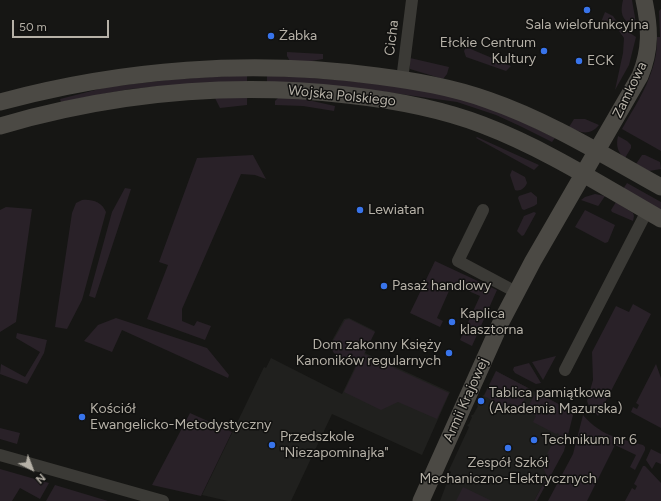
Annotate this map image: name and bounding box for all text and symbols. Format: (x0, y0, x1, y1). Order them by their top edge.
marker: Sala wielofunkcyjna (582, 5, 592, 15)
scale bar (14, 12, 111, 38)
place label: Sala wielofunkcyjna (525, 17, 649, 33)
street label: Cicha (381, 19, 403, 57)
text: 50 m (19, 20, 47, 34)
place label: Żabka (279, 28, 317, 44)
marker: Żabka (266, 31, 276, 41)
place label: Ełckie Centrum Kultury (440, 35, 536, 68)
marker: Ełckie Centrum Kultury (539, 46, 549, 56)
place label: ECK (587, 53, 614, 69)
marker: ECK (574, 56, 584, 66)
street label: Zamkowa (609, 59, 651, 121)
street label: Wojska Polskiego (287, 82, 397, 110)
place label: Lewiatan (368, 202, 424, 218)
marker: Lewiatan (355, 205, 365, 215)
place label: Pasaż handlowy (392, 278, 491, 294)
marker: Pasaż handlowy (379, 281, 389, 291)
place label: Kaplica klasztorna (460, 306, 523, 338)
marker: Kaplica klasztorna (447, 317, 457, 327)
place label: Dom zakonny Księży Kanoników regularnych (296, 337, 441, 370)
marker: Dom zakonny Księży Kanoników regularnych (444, 348, 454, 358)
street label: Armii Krajowej (440, 355, 492, 445)
place label: Tablica pamiątkowa (Akademia Mazurska) (489, 385, 622, 418)
marker: Tablica pamiątkowa (Akademia Mazurska) (476, 396, 486, 406)
place label: Kościół Ewangelicko-Metodystyczny (90, 401, 271, 434)
marker: Kościół Ewangelicko-Metodystyczny (77, 412, 87, 422)
place label: Przedszkole "Niezapominajka" (280, 429, 389, 462)
place label: Technikum nr 6 (542, 432, 637, 448)
marker: Technikum nr 6 (529, 435, 539, 445)
marker: Przedszkole "Niezapominajka" (267, 440, 277, 450)
marker: Zespół Szkół Mechaniczno-Elektrycznych (503, 443, 513, 453)
north arrow (12, 449, 52, 489)
place label: Zespół Szkół Mechaniczno-Elektrycznych (419, 455, 597, 488)
text: N (33, 471, 48, 486)

